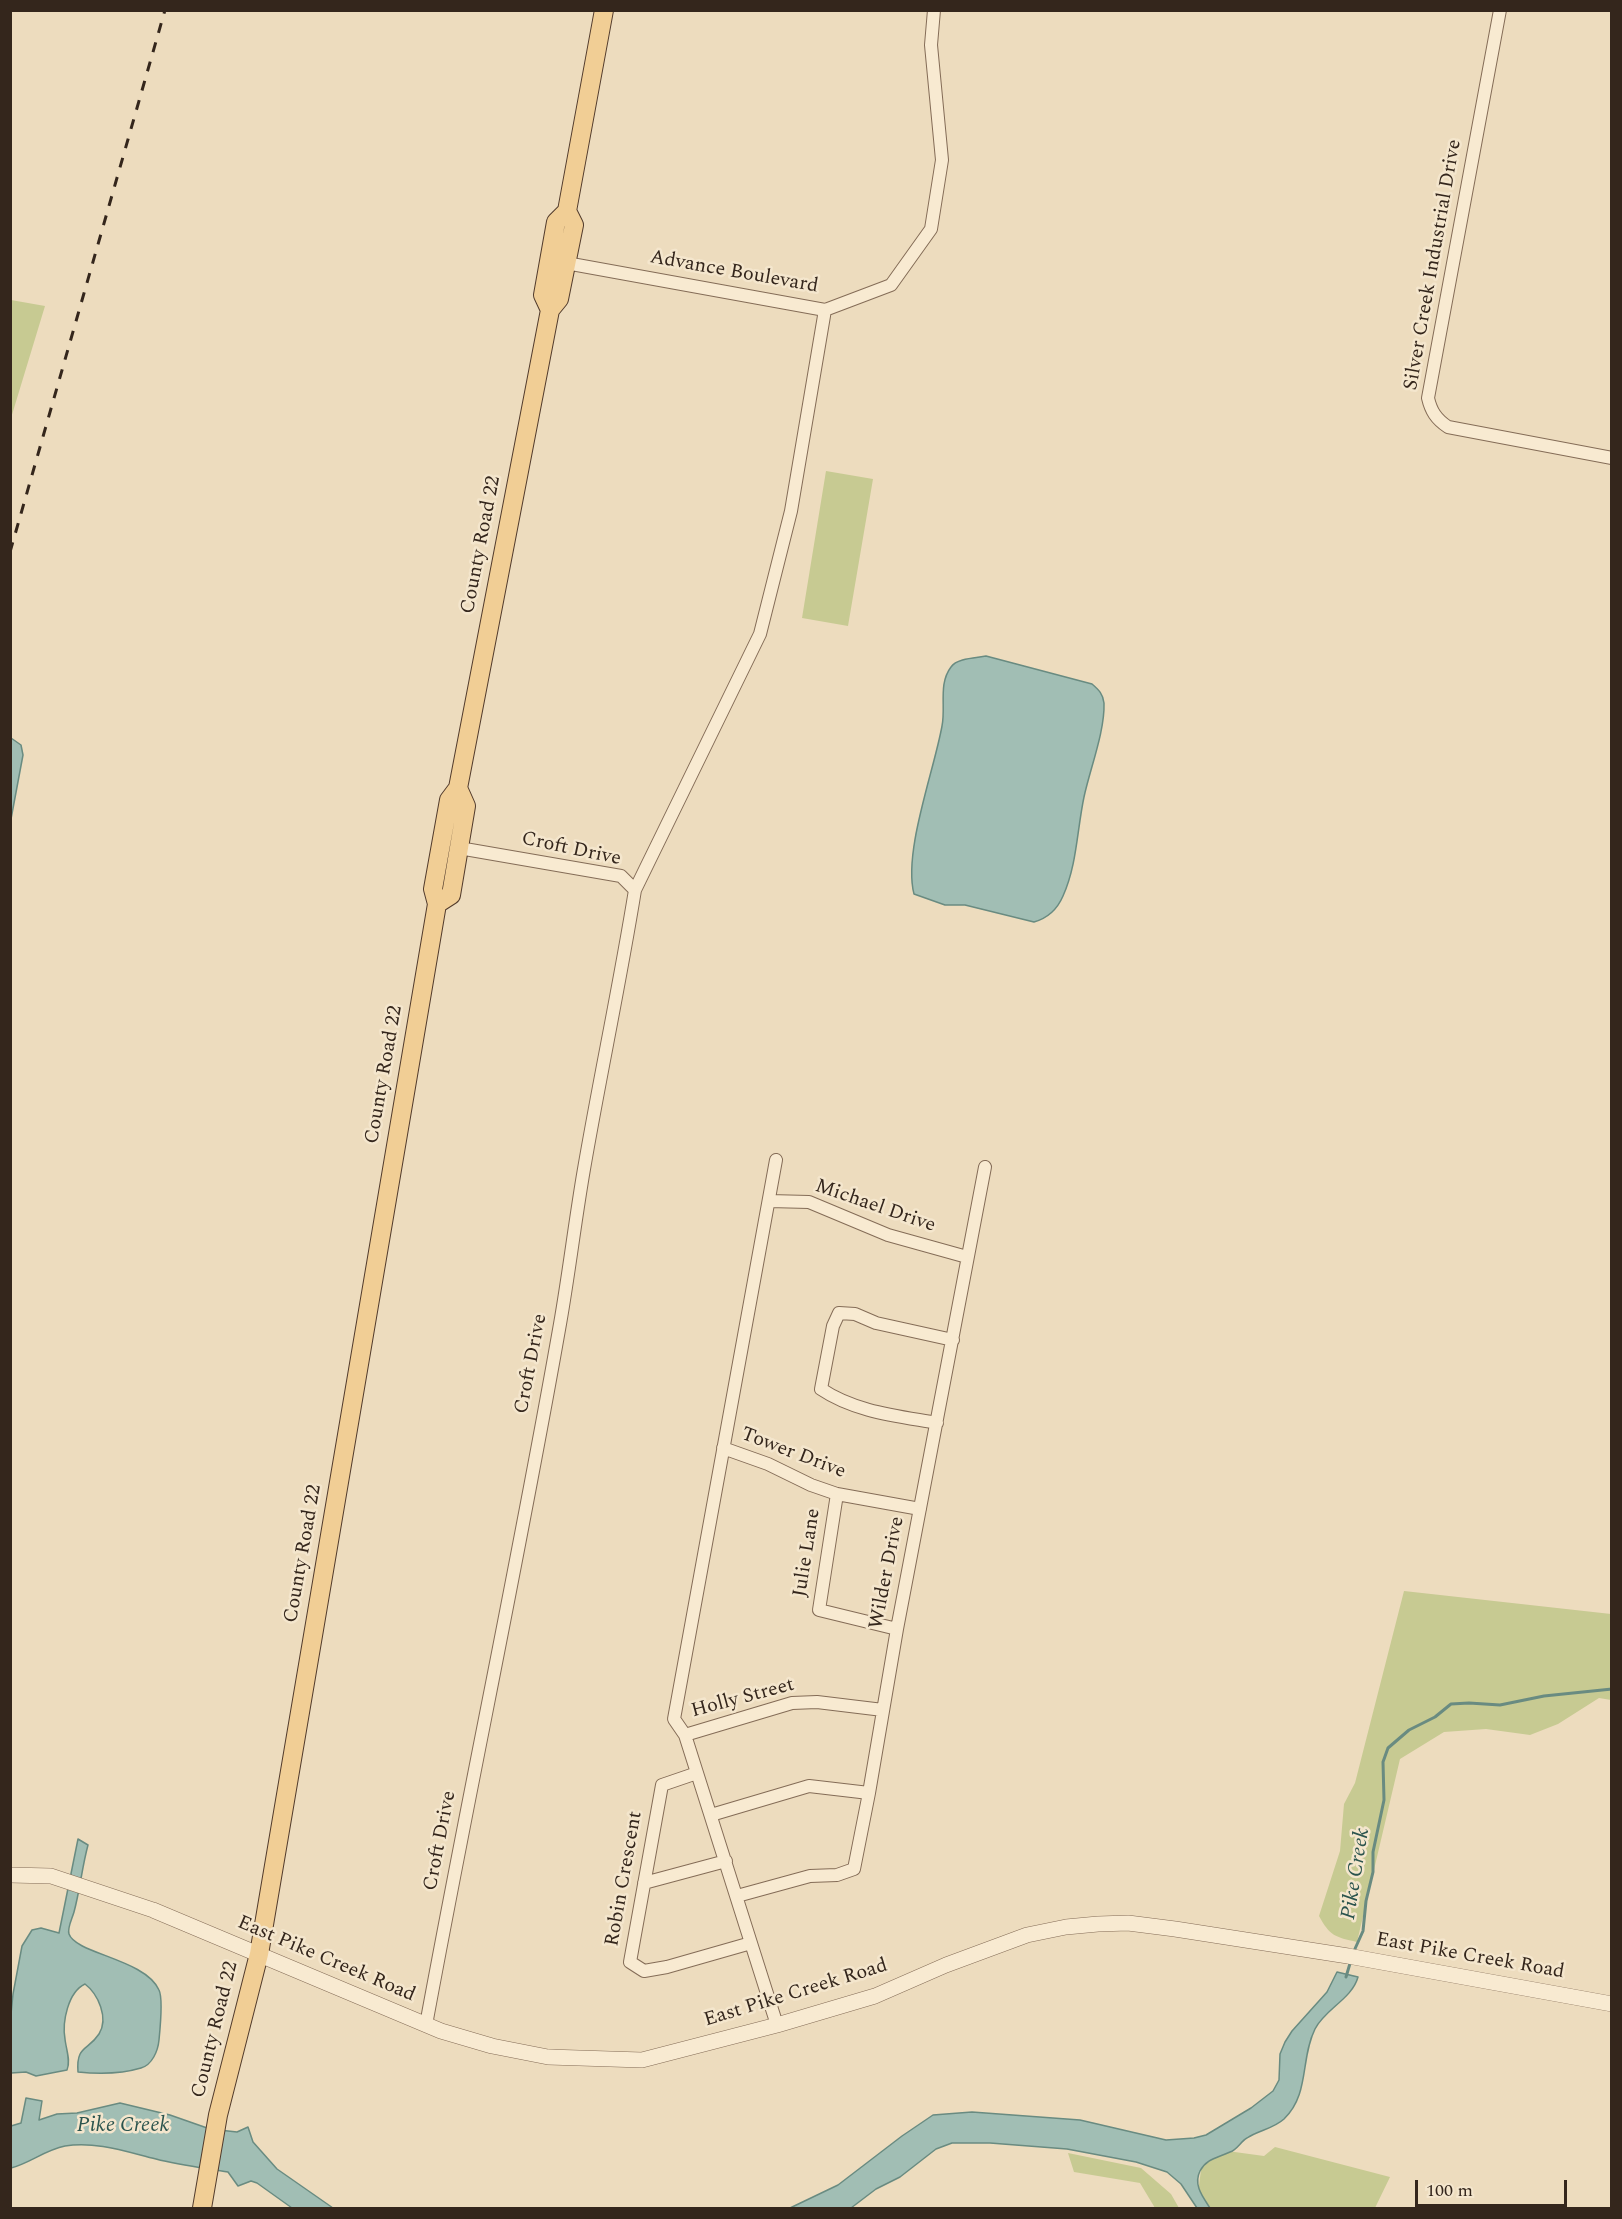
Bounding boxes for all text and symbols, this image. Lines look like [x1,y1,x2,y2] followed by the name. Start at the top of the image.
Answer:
[1400,138,1468,392] street label: Silver Creek Industrial Drive
[648,246,820,300] street label: Advance Boulevard
[457,474,507,616] street label: County Road 22
[519,828,623,872] street label: Croft Drive
[361,1004,409,1146] street label: County Road 22
[812,1175,938,1239] street label: Michael Drive
[511,1312,553,1416] street label: Croft Drive
[737,1423,849,1485] street label: Tower Drive
[280,1483,328,1625] street label: County Road 22
[789,1507,827,1599] street label: Julie Lane
[865,1515,911,1631] street label: Wilder Drive
[689,1674,797,1724] street label: Holly Street
[420,1789,462,1893] street label: Croft Drive
[601,1810,649,1948] street label: Robin Crescent
[1337,1826,1377,1922] water label: Pike Creek
[233,1912,419,2008] street label: East Pike Creek Road
[1374,1929,1566,1985] street label: East Pike Creek Road
[701,1955,891,2033] street label: East Pike Creek Road
[187,1959,245,2101] street label: County Road 22
[77,2114,169,2140] water label: Pike Creek
[1418,2168,1570,2206] scale bar
[1426,2177,1473,2204] text: 100 m

